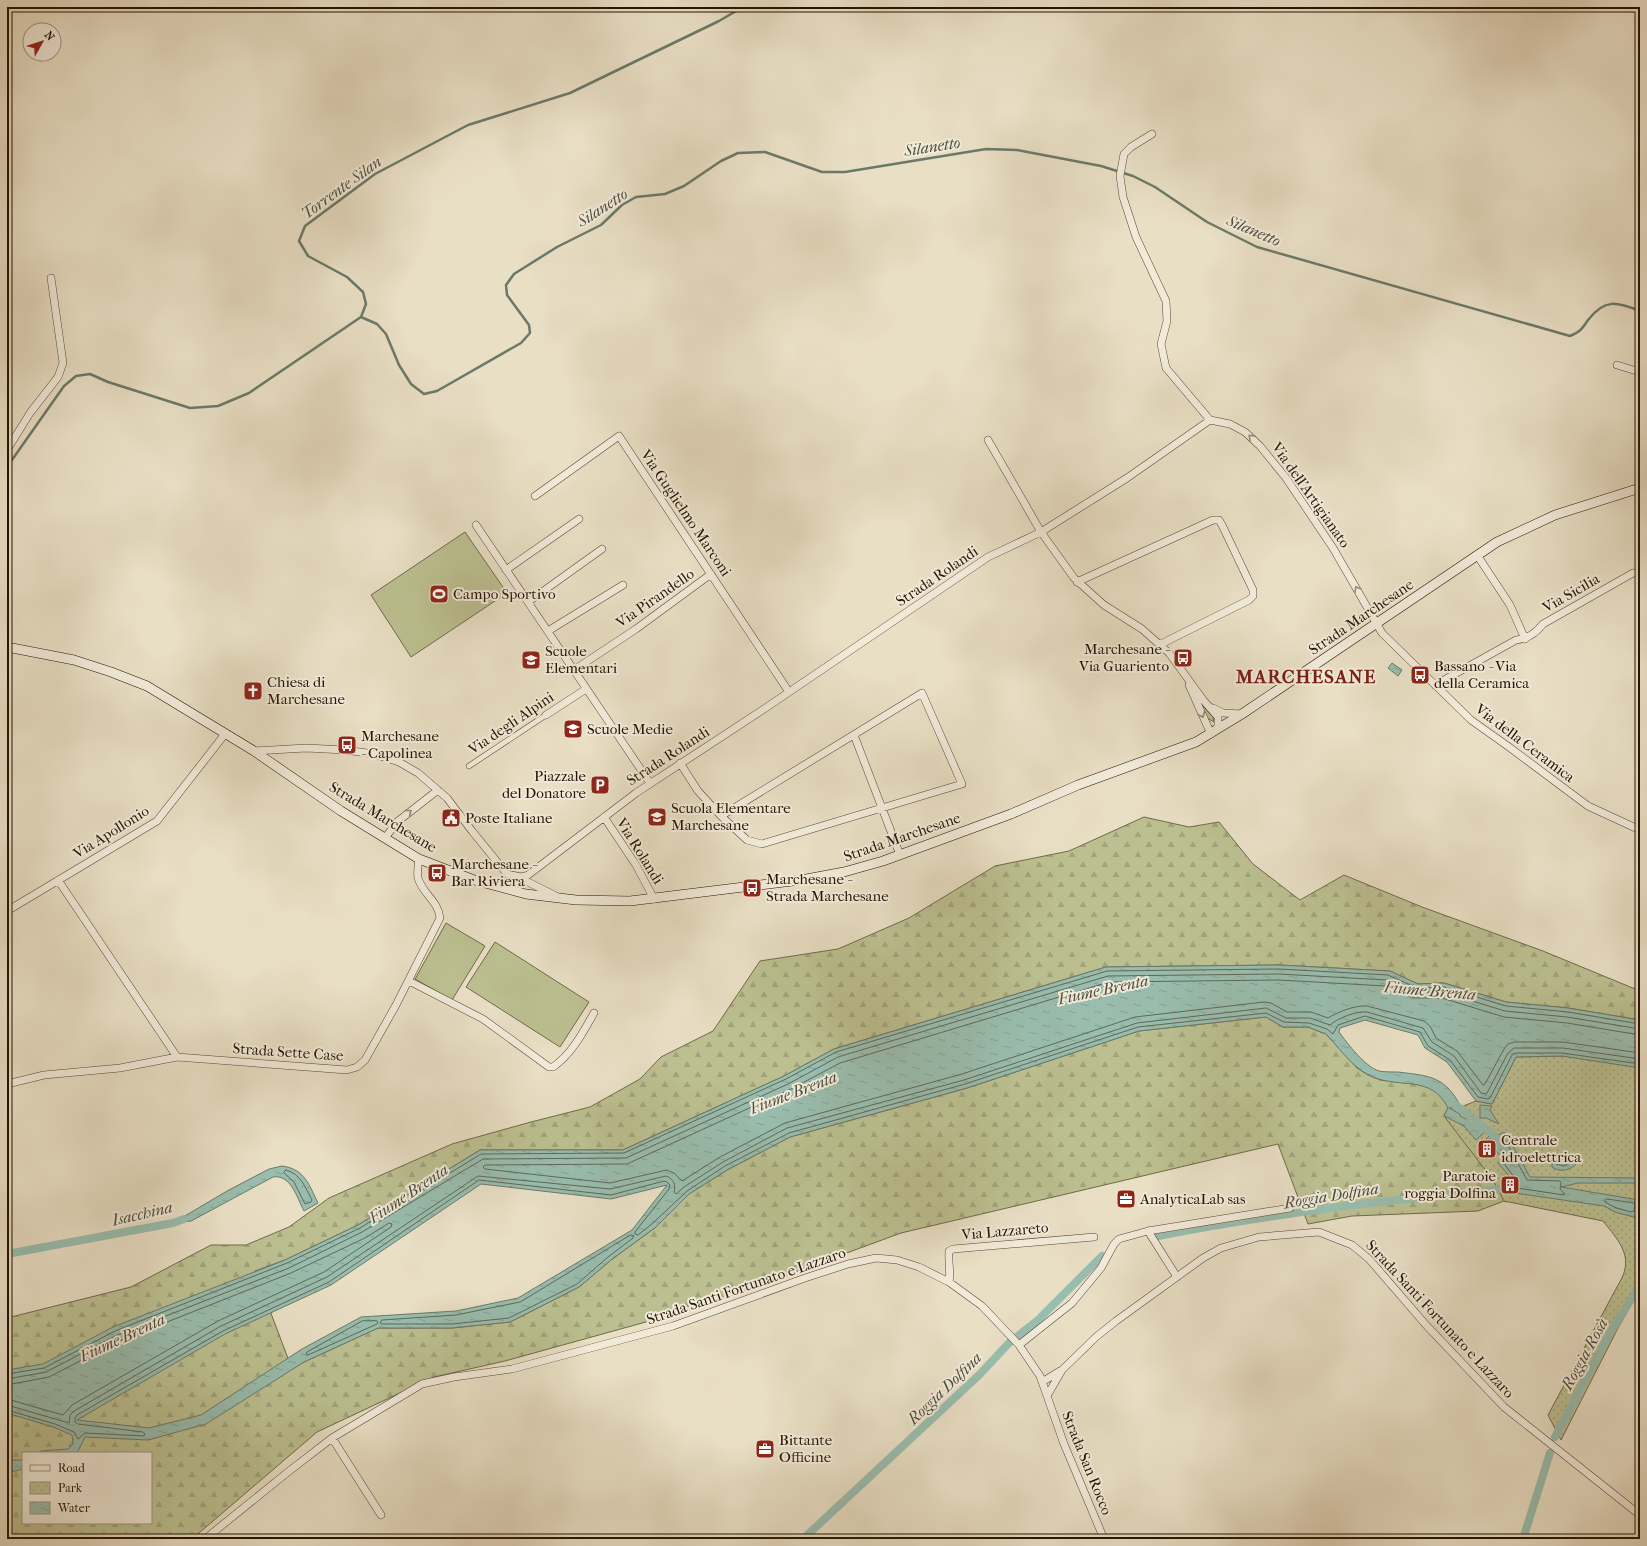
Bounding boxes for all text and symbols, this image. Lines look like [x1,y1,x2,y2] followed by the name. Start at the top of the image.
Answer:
[22,22,62,62] north arrow
[42,29,57,44] text: N
[902,133,962,160] water label: Silanetto
[297,152,385,223] water label: Torrente Silan
[573,184,631,231] water label: Silanetto
[1223,210,1284,250] water label: Silanetto
[1248,434,1256,442] one-way arrow
[1267,438,1354,552] street label: Via dell'Artigianato
[636,445,735,580] street label: Via Guglielmo Marconi
[892,542,982,610] street label: Strada Rolandi
[612,564,698,632] street label: Via Pirandello
[1538,569,1604,617] street label: Via Sicilia
[1305,575,1417,659] street label: Strada Marchesane
[428,583,450,605] sports icon: Campo Sportivo
[453,585,556,603] place label: Campo Sportivo
[1355,586,1362,593] one-way arrow
[1078,640,1171,675] place label: Marchesane - Via Guariento
[545,642,618,677] place label: Scuole Elementari
[1172,647,1194,669] bus stop icon: Marchesane - Via Guariento
[520,649,542,671] school or university icon: Scuole Elementari
[1434,657,1530,692] place label: Bassano - Via della Ceramica
[1409,664,1431,686] bus stop icon: Bassano - Via della Ceramica
[1235,666,1376,688] district label: MARCHESANE
[267,673,345,708] place label: Chiesa di Marchesane
[242,680,264,702] church icon: Chiesa di Marchesane
[464,687,558,759] street label: Via degli Alpini
[1471,699,1579,787] street label: Via della Ceramica
[1198,711,1206,718] one-way arrow
[562,718,584,740] school or university icon: Scuole Medie
[587,720,673,738] place label: Scuole Medie
[623,722,713,789] street label: Strada Rolandi
[361,727,439,762] place label: Marchesane - Capolinea
[336,734,358,756] bus stop icon: Marchesane - Capolinea
[502,767,587,802] place label: Piazzale del Donatore
[589,774,611,796] parking icon: Piazzale del Donatore
[326,778,441,857] street label: Strada Marchesane
[671,799,791,834] place label: Scuola Elementare Marchesane
[69,801,153,863] street label: Via Apollonio
[646,806,668,828] school or university icon: Scuola Elementare Marchesane
[440,807,462,829] public building icon: Poste Italiane
[841,808,963,865] street label: Strada Marchesane
[465,809,553,827] place label: Poste Italiane
[405,810,412,817] one-way arrow
[612,814,668,888] street label: Via Rolandi
[451,855,538,890] place label: Marchesane - Bar Riviera
[426,862,448,884] bus stop icon: Marchesane - Bar Riviera
[766,870,889,905] place label: Marchesane - Strada Marchesane
[741,877,763,899] bus stop icon: Marchesane - Strada Marchesane
[1055,971,1150,1009] water label: Fiume Brenta
[1382,977,1477,1004] water label: Fiume Brenta
[232,1039,345,1065] street label: Strada Sette Case
[746,1067,840,1118] water label: Fiume Brenta
[1501,1131,1582,1166] place label: Centrale idroelettrica
[1476,1138,1498,1160] building icon: Centrale idroelettrica
[364,1160,452,1228] water label: Fiume Brenta
[1404,1167,1497,1202] place label: Paratoie roggia Dolfina
[1499,1174,1521,1196] building icon: Paratoie roggia Dolfina
[1281,1179,1380,1213] water label: Roggia Dolfina
[1115,1188,1137,1210] office icon: AnalyticaLab sas
[1139,1190,1246,1208] place label: AnalyticaLab sas
[109,1197,174,1230] water label: Isacchina
[960,1218,1050,1244] street label: Via Lazzareto
[1362,1236,1518,1402] street label: Strada Santi Fortunato e Lazzaro
[644,1243,848,1329] street label: Strada Santi Fortunato e Lazzaro
[76,1309,168,1366] water label: Fiume Brenta
[1557,1315,1612,1394] water label: Roggia Rosà
[903,1348,985,1429] water label: Roggia Dolfina
[1058,1408,1116,1518] street label: Strada San Rocco
[779,1431,833,1466] place label: Bittante Officine
[754,1438,776,1460] office icon: Bittante Officine
[22,1452,152,1524] legend
[58,1461,85,1475] text: Road
[58,1481,83,1495] text: Park
[57,1501,91,1515] text: Water

